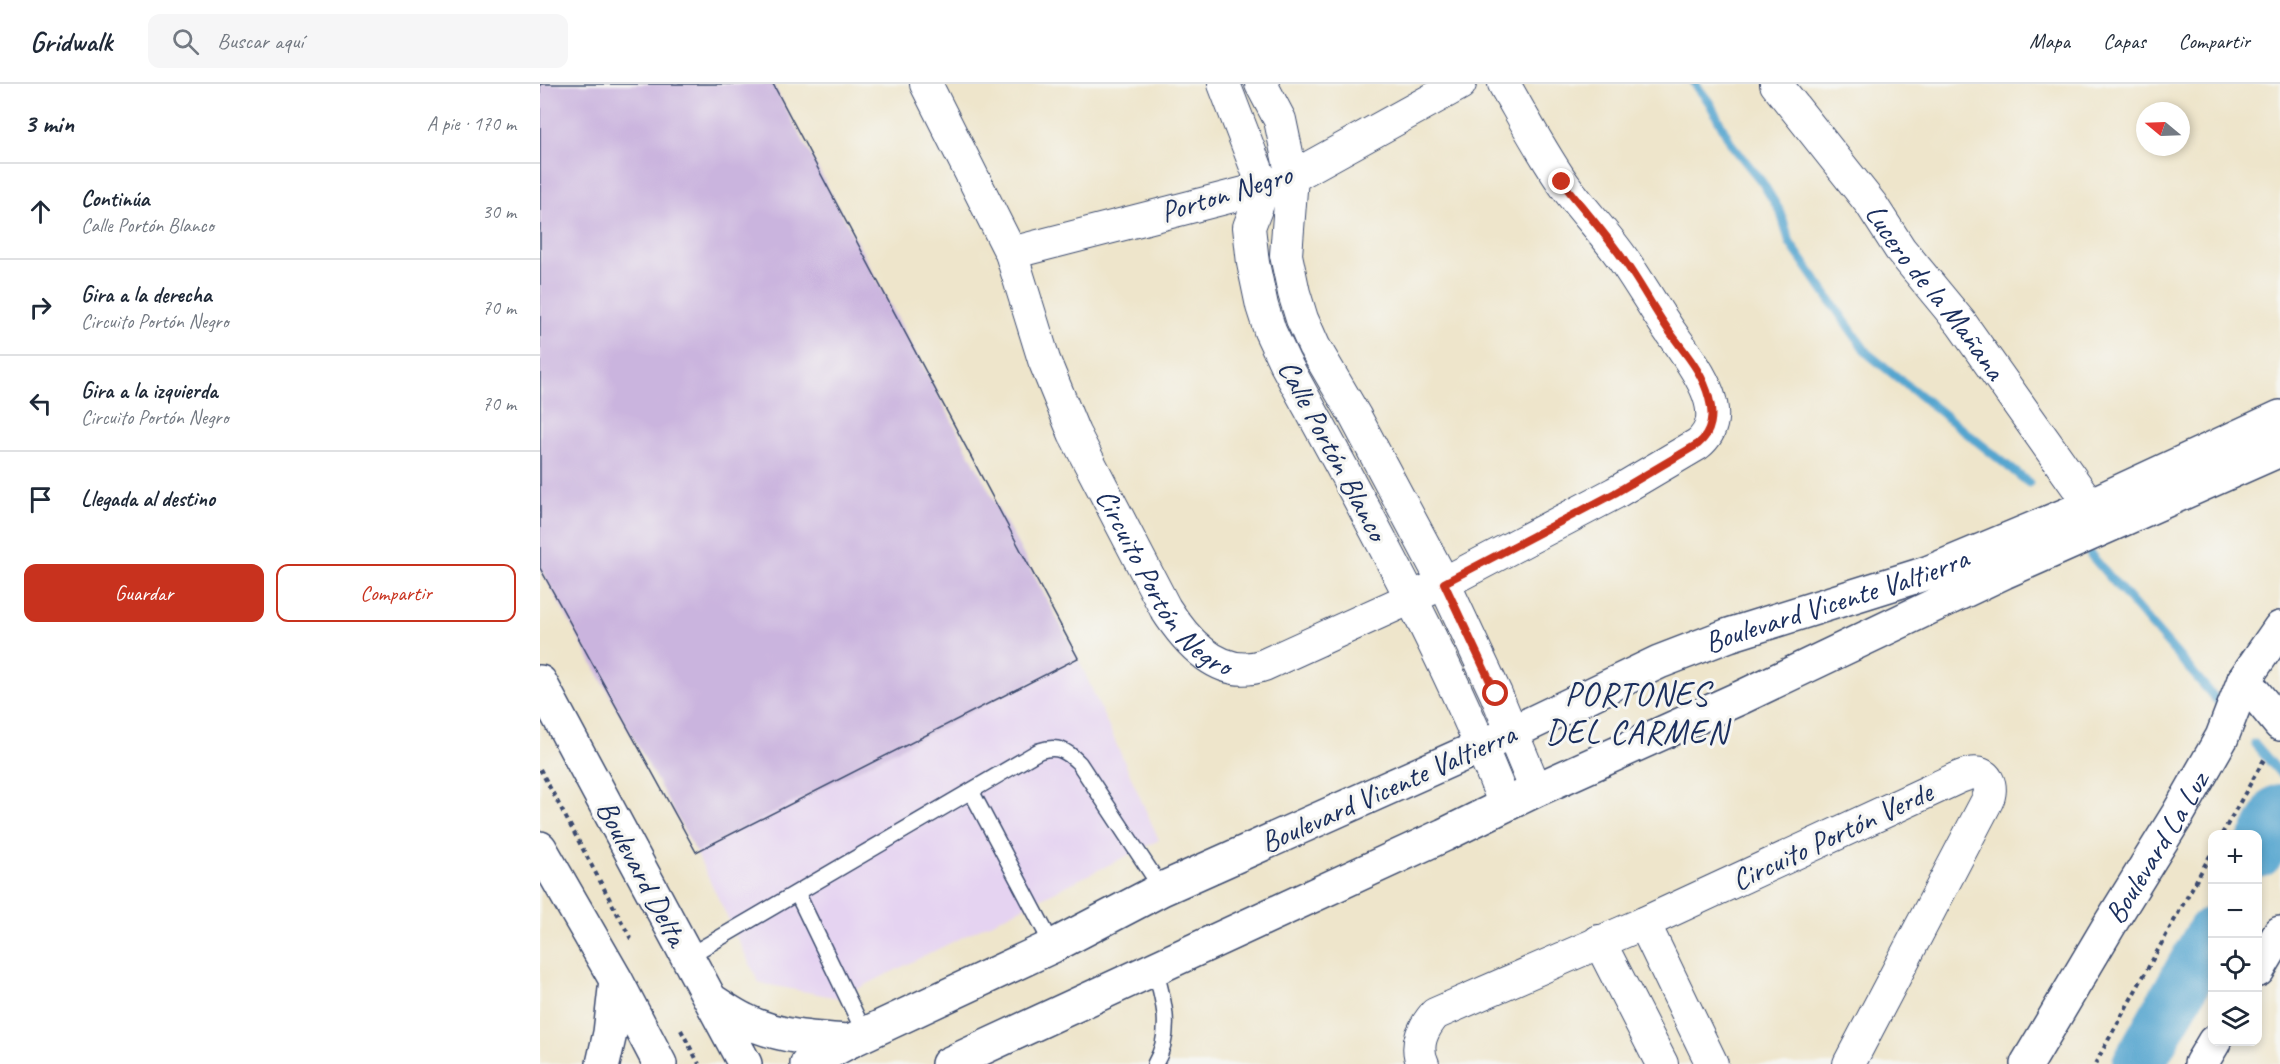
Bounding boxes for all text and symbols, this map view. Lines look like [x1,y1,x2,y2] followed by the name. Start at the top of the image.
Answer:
[148,14,568,68] search box
[30,24,112,59] text: Gridwalk
[169,25,202,58] icon: search
[217,27,303,55] text: Buscar aquí
[2029,28,2070,54] text: Mapa
[2103,28,2146,54] text: Capas
[2179,28,2250,54] text: Compartir
[2136,102,2190,156] north arrow
[24,107,74,140] text: 3 min
[427,111,516,136] text: A pie · 170 m
[1156,155,1298,231] street label: Porton Negro
[1548,168,1574,194] route end
[81,185,149,213] text: Continúa
[24,195,57,228] icon: ahead
[1857,197,2015,389] street label: Lucero de la Mañana
[482,199,516,224] text: 30 m
[81,213,214,238] text: Calle Portón Blanco
[81,281,212,309] text: Gira a la derecha
[24,291,57,324] icon: right
[482,295,516,320] text: 70 m
[81,309,229,334] text: Circuito Portón Negro
[1269,353,1398,550] street label: Calle Portón Blanco
[81,377,218,405] text: Gira a la izquierda
[24,387,57,420] icon: left
[482,391,516,416] text: 70 m
[81,405,229,430] text: Circuito Portón Negro
[1087,482,1239,686] street label: Circuito Portón Negro
[24,483,57,516] icon: arrive
[81,485,215,513] text: Llegada al destino
[1699,538,1976,662] street label: Boulevard Vicente Valtierra
[24,564,264,622] button: Guardar
[276,564,516,622] button: Compartir
[1545,673,1732,753] district label: PORTONES DEL CARMEN
[1482,680,1508,706] route start
[1255,714,1523,861] street label: Boulevard Vicente Valtierra
[2096,762,2219,931] street label: Boulevard La Luz
[1726,772,1940,899] street label: Circuito Portón Verde
[588,794,697,955] street label: Boulevard Delta
[2208,830,2262,1046] map controls
[2208,830,2262,884] button: +
[2208,884,2262,938] button: −
[2208,938,2262,992] button: locate
[2208,992,2262,1046] button: layers

